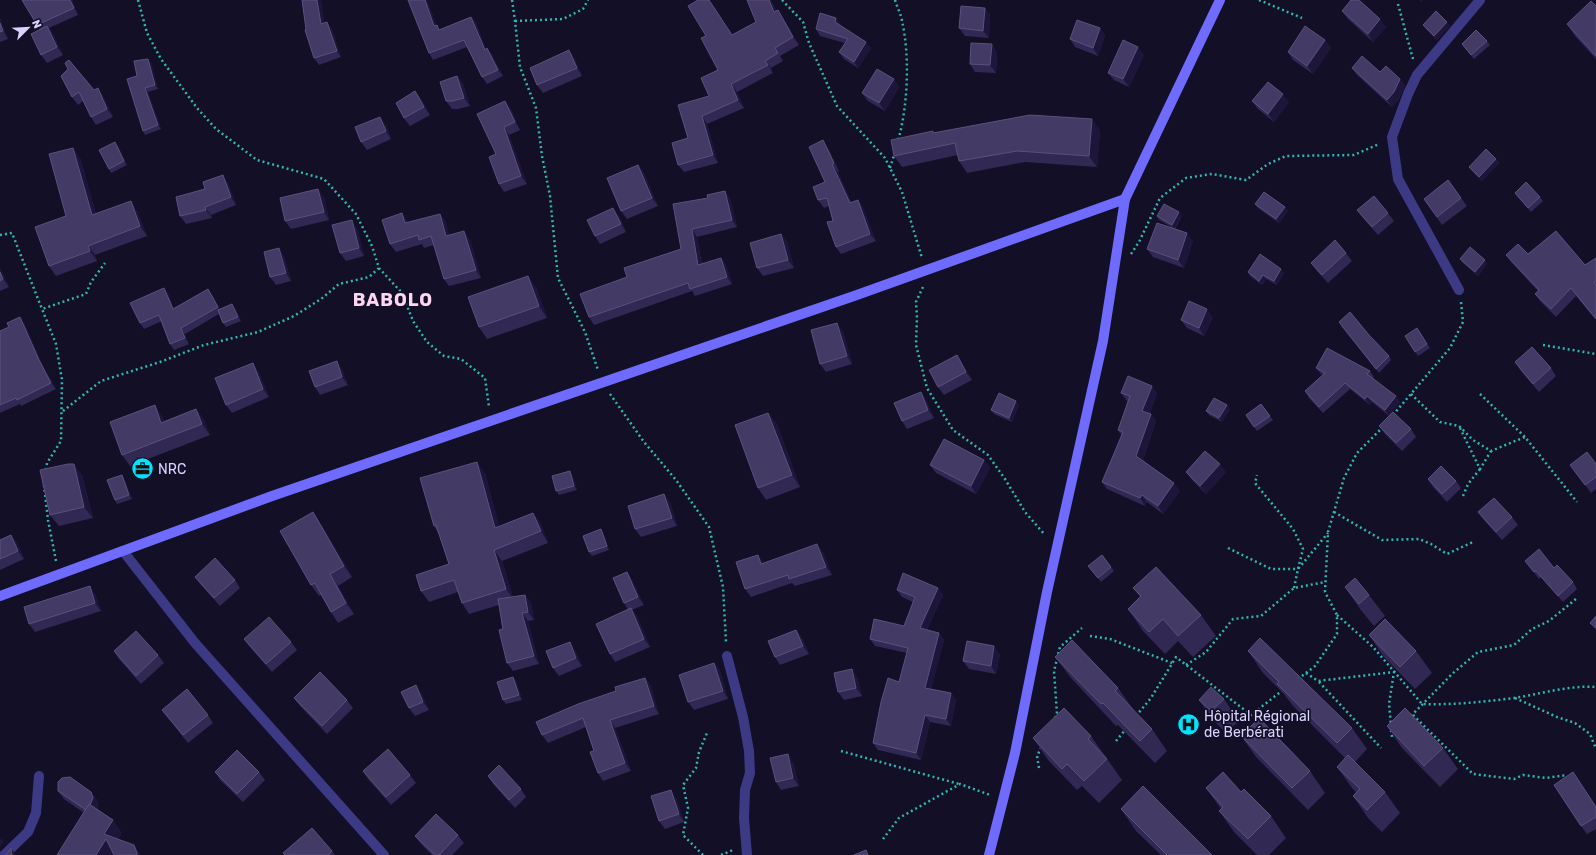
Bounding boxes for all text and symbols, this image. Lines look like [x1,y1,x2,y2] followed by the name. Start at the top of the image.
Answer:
[8,8,48,48] north arrow
[29,18,44,30] text: N
[353,289,433,311] district label: BABOLO
[130,456,156,482] office icon: NRC
[158,461,186,478] place label: NRC
[1204,708,1310,741] place label: Hôpital Régional de Berbérati
[1176,711,1202,737] hospital icon: Hôpital Régional de Berbérati

